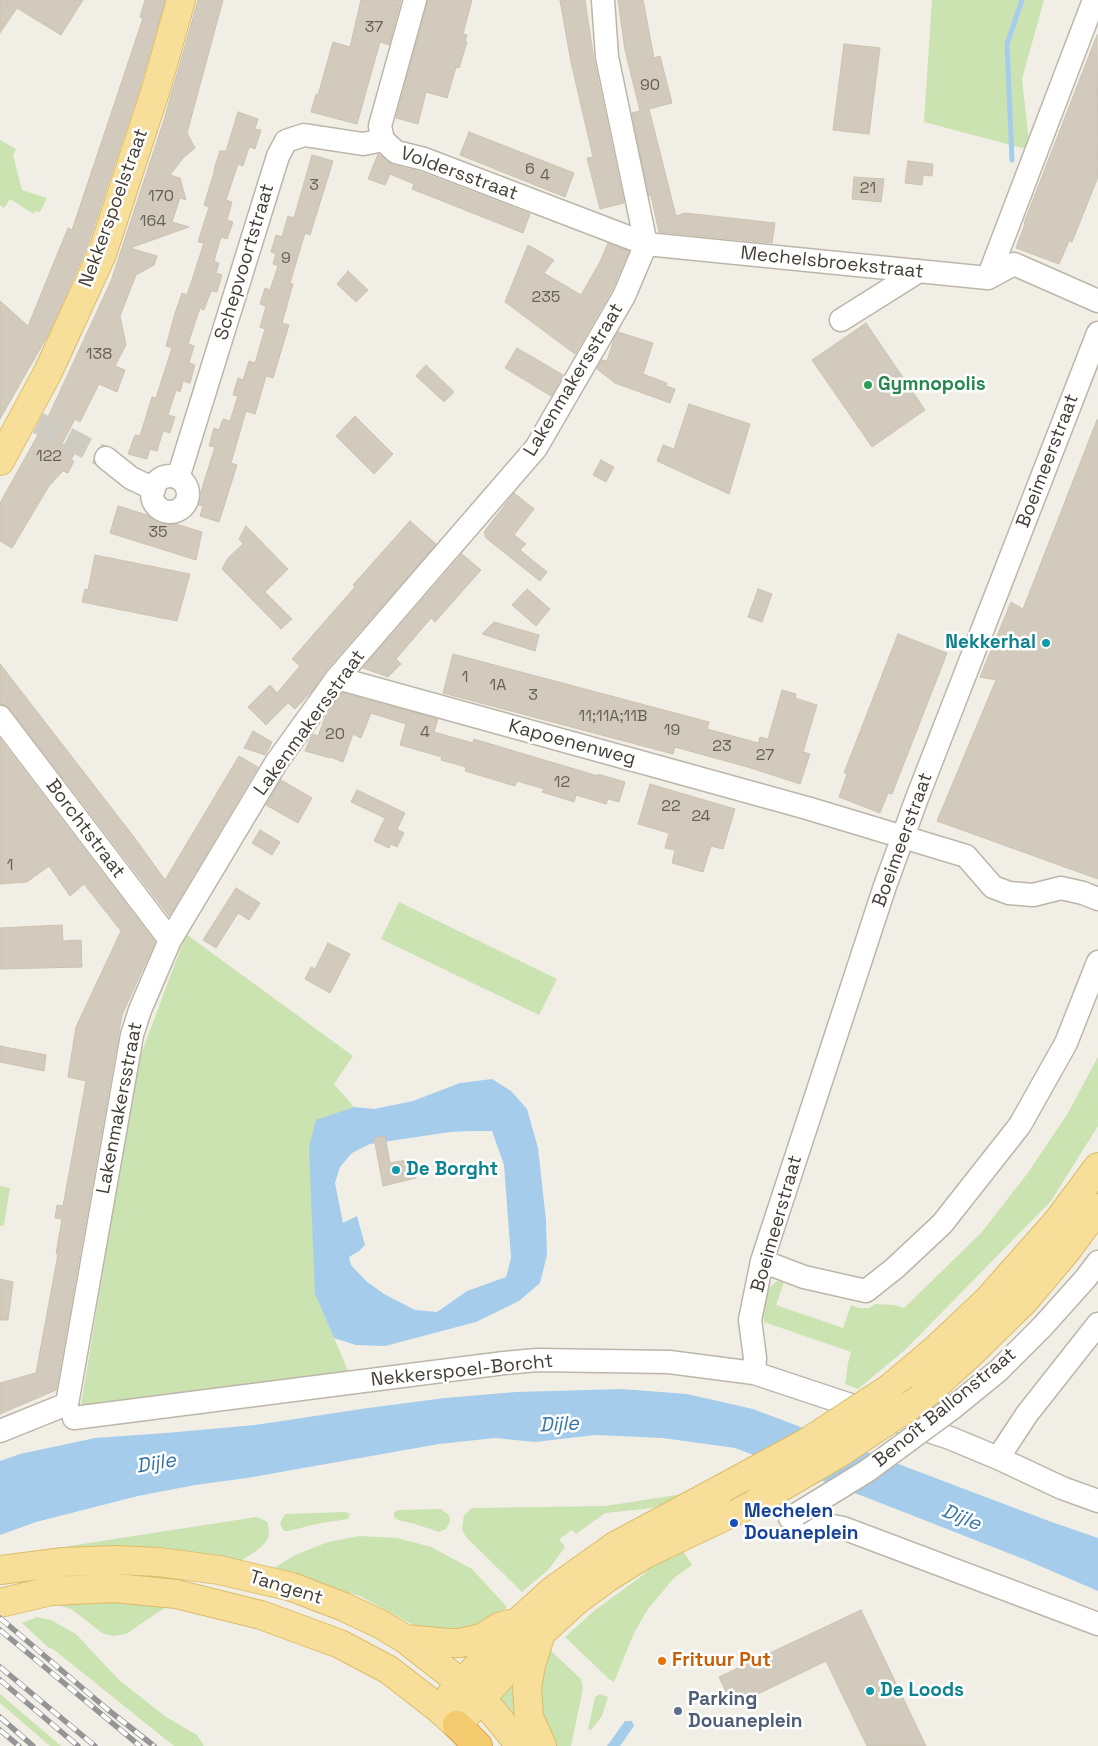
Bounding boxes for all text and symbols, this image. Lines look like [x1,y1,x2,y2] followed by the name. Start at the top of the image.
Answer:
[365,18,383,38] house number: 37
[640,76,660,96] house number: 90
[75,126,153,290] street label: Nekkerspoelstraat
[397,142,521,206] street label: Voldersstraat
[525,160,535,180] house number: 6
[540,166,550,186] house number: 4
[309,176,319,196] house number: 3
[860,179,876,199] house number: 21
[210,181,280,343] street label: Schepvoortstraat
[148,187,174,207] house number: 170
[140,212,166,232] house number: 164
[739,242,925,284] street label: Mechelsbroekstraat
[281,249,291,269] house number: 9
[532,288,560,308] house number: 235
[519,299,629,461] street label: Lakenmakersstraat
[86,345,112,365] house number: 138
[878,374,986,396] place label: Gymnopolis
[862,379,874,391] marker: Gymnopolis
[1012,391,1084,531] street label: Boeimeerstraat
[36,447,62,467] house number: 122
[148,523,168,543] house number: 35
[945,632,1036,654] place label: Nekkerhal
[1040,637,1052,649] marker: Nekkerhal
[249,646,371,800] street label: Lakenmakersstraat
[462,668,468,688] house number: 1
[490,676,506,696] house number: 1A
[528,686,538,706] house number: 3
[579,707,647,727] house number: 11;11A;11B
[506,715,638,771] street label: Kapoenenweg
[664,721,680,741] house number: 19
[420,723,430,743] house number: 4
[325,725,345,745] house number: 20
[712,737,732,757] house number: 23
[756,746,774,766] house number: 27
[868,770,938,910] street label: Boeimeerstraat
[554,773,570,793] house number: 12
[40,775,130,883] street label: Borchtstraat
[661,797,681,817] house number: 22
[691,807,711,827] house number: 24
[7,856,13,876] house number: 1
[92,1020,148,1196] street label: Lakenmakersstraat
[747,1153,807,1295] street label: Boeimeerstraat
[406,1159,498,1181] place label: De Borght
[390,1164,402,1176] marker: De Borght
[869,1343,1021,1473] street label: Benoît Ballonstraat
[370,1350,554,1392] street label: Nekkerspoel-Borcht
[538,1412,580,1438] water label: Dijle
[134,1449,178,1479] water label: Dijle
[938,1499,984,1537] water label: Dijle
[744,1501,859,1545] place label: Mechelen Douaneplein
[728,1517,740,1529] marker: Mechelen Douaneplein
[246,1566,326,1610] street label: Tangent
[672,1650,771,1672] place label: Frituur Put
[656,1655,668,1667] marker: Frituur Put
[880,1680,964,1702] place label: De Loods
[864,1685,876,1697] marker: De Loods
[688,1689,803,1733] place label: Parking Douaneplein
[672,1705,684,1717] marker: Parking Douaneplein

